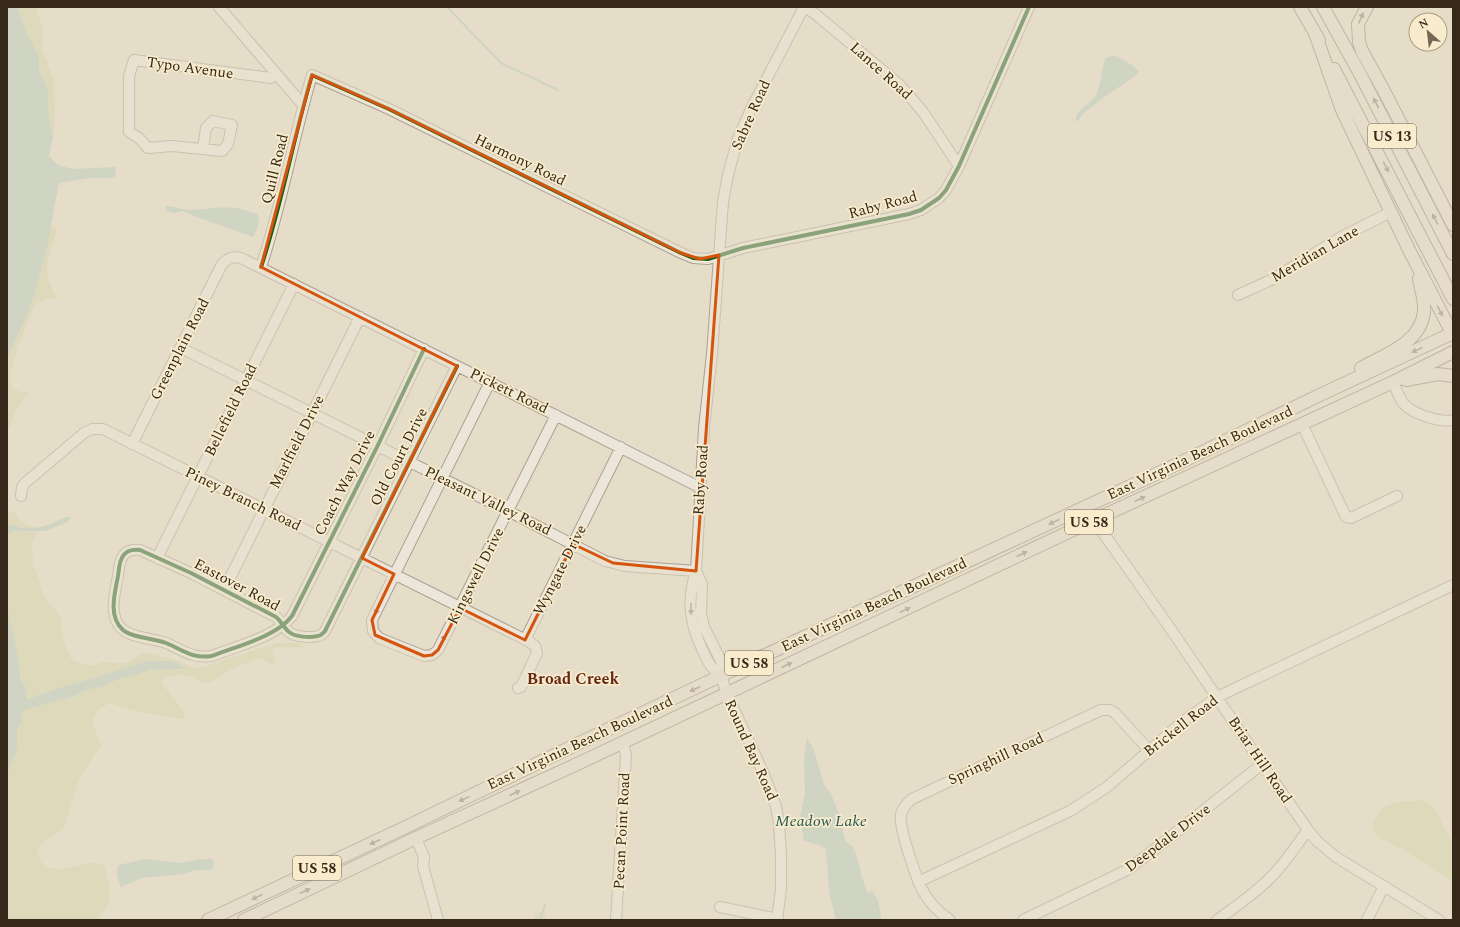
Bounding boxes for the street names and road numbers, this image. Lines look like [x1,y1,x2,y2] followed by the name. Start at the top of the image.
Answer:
[844,37,918,105] street label: Lance Road
[145,51,235,85] street label: Typo Avenue
[725,76,777,154] street label: Sabre Road
[1368,124,1416,148] road number: US 13
[470,128,570,192] street label: Harmony Road
[255,131,295,207] street label: Quill Road
[846,185,920,225] street label: Raby Road
[1267,220,1363,288] street label: Meridian Lane
[144,294,216,404] street label: Greenplain Road
[199,360,263,460] street label: Bellefield Road
[466,362,552,420] street label: Pickett Road
[263,391,331,493] street label: Marlfield Drive
[1103,400,1297,506] street label: East Virginia Beach Boulevard
[364,404,434,510] street label: Old Court Drive
[309,426,381,540] street label: Coach Way Drive
[687,444,715,516] street label: Raby Road
[421,460,555,542] street label: Pleasant Valley Road
[181,461,305,537] street label: Piney Branch Road
[1065,510,1113,534] road number: US 58
[527,521,593,619] street label: Wyngate Drive
[442,523,510,629] street label: Kingswell Drive
[777,552,971,658] street label: East Virginia Beach Boulevard
[190,553,284,617] street label: Eastover Road
[725,651,773,675] road number: US 58
[1139,689,1223,763] street label: Brickell Road
[483,690,677,796] street label: East Virginia Beach Boulevard
[718,695,784,805] street label: Round Bay Road
[1222,712,1298,808] street label: Briar Hill Road
[944,727,1048,791] street label: Springhill Road
[607,772,637,890] street label: Pecan Point Road
[1120,798,1216,878] street label: Deepdale Drive
[293,856,341,880] road number: US 58

